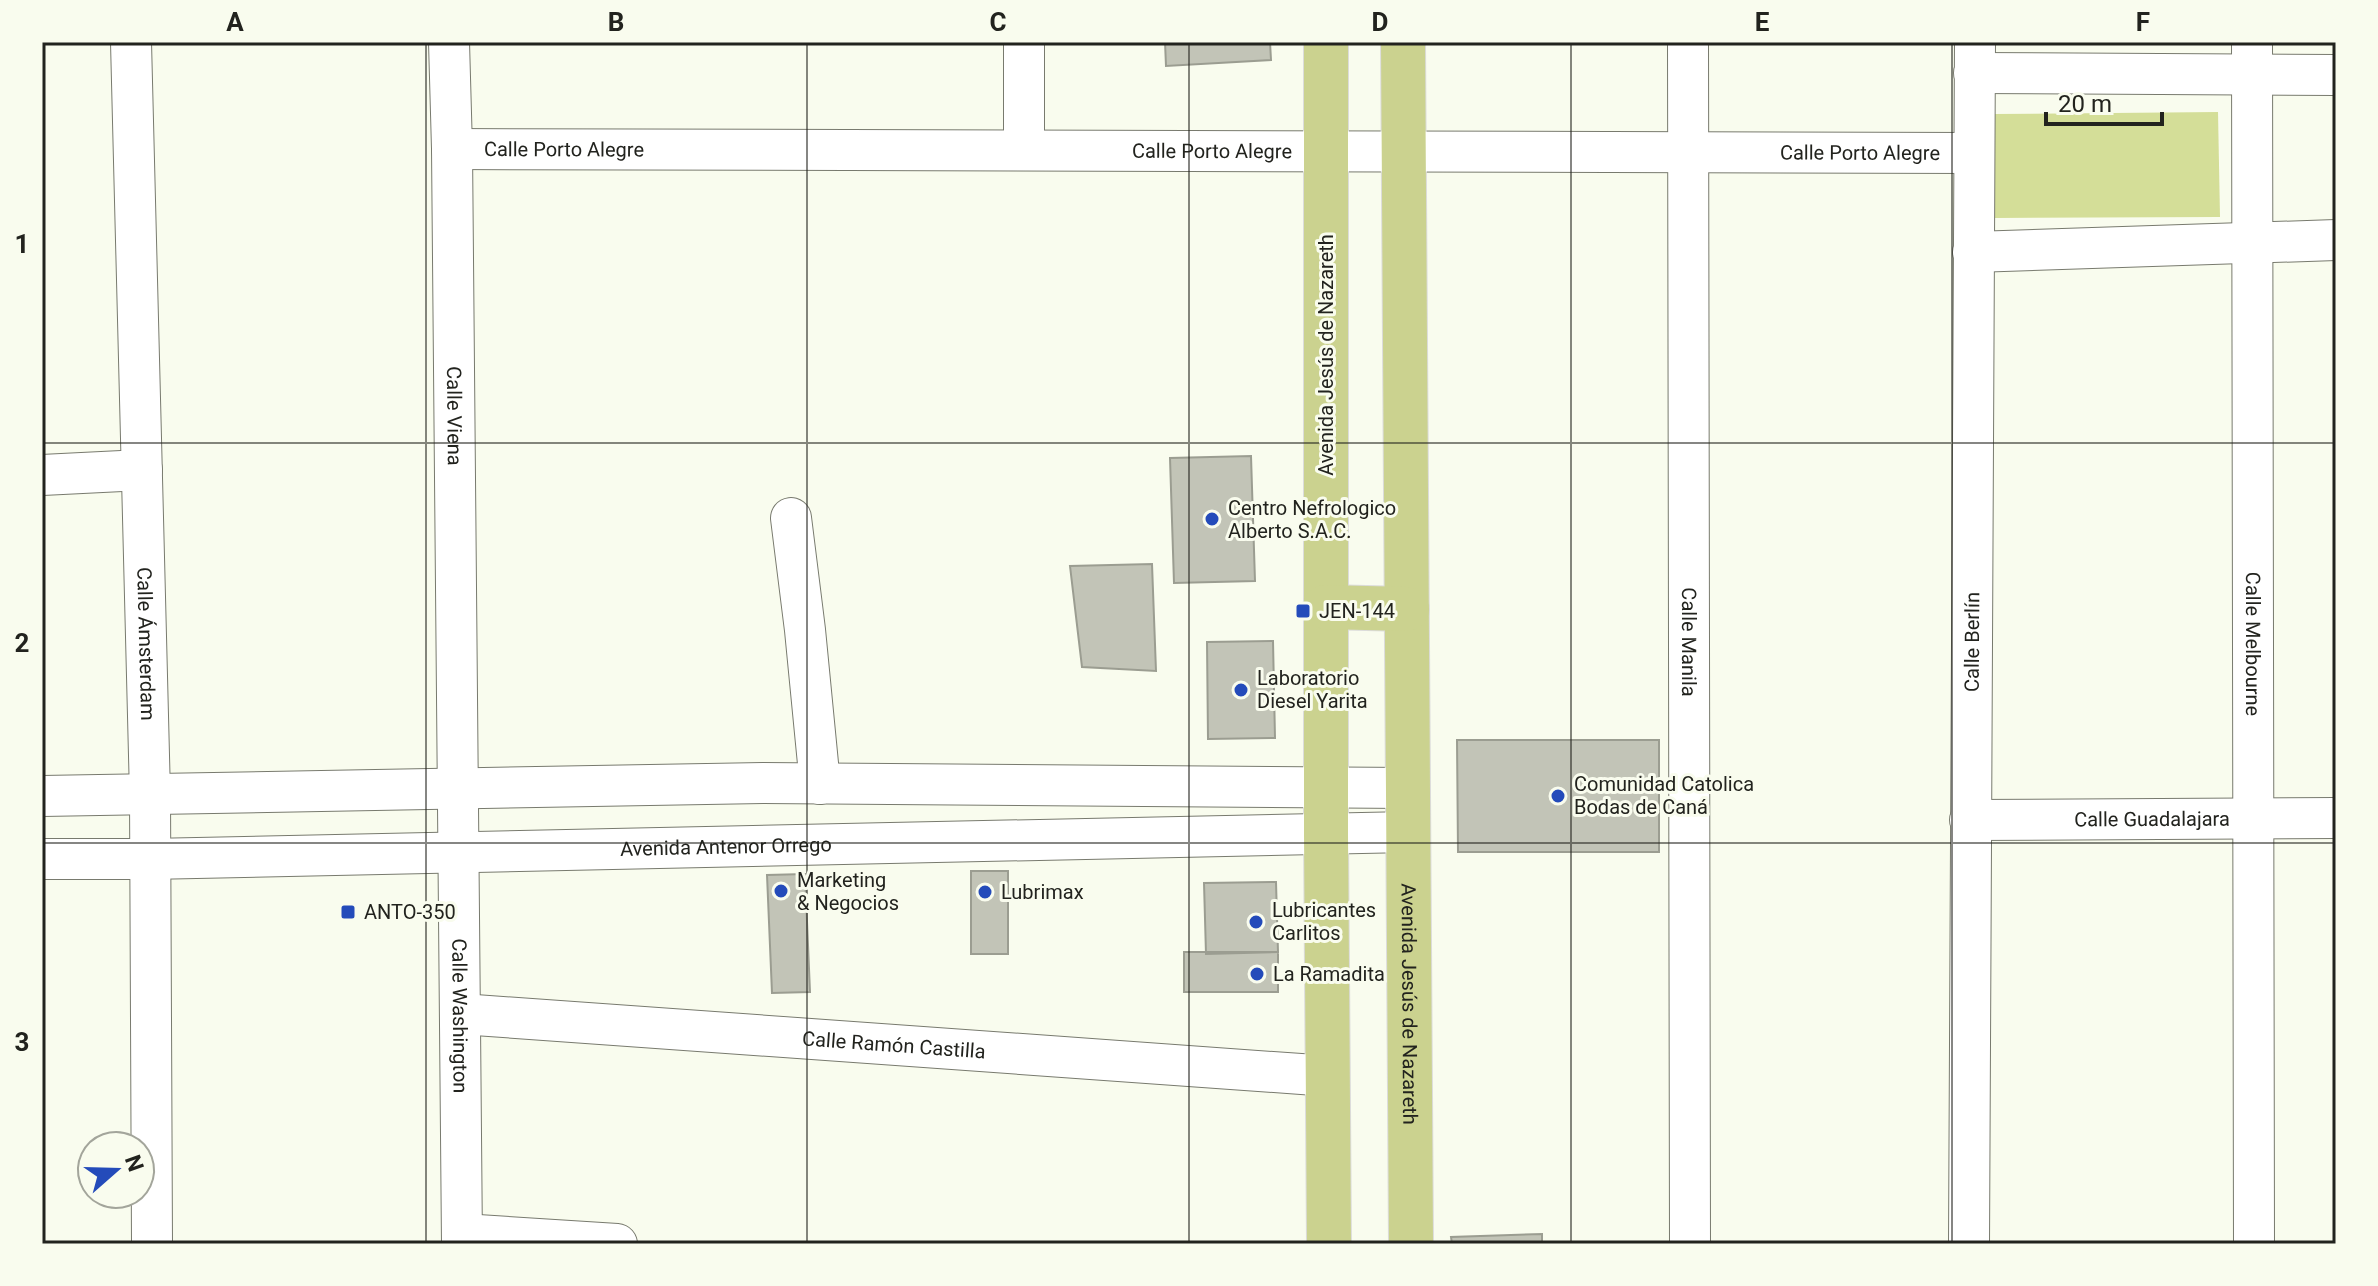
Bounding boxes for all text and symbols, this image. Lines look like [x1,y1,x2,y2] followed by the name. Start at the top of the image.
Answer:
[226,7,244,37] text: A
[608,7,624,37] text: B
[989,7,1007,37] text: C
[1372,7,1388,37] text: D
[1755,7,1770,37] text: E
[2136,7,2150,37] text: F
[2046,76,2162,126] scale bar
[2058,90,2112,118] text: 20 m
[484,137,644,162] street label: Calle Porto Alegre
[1132,139,1292,163] street label: Calle Porto Alegre
[1780,140,1940,165] street label: Calle Porto Alegre
[15,229,29,259] text: 1
[1314,234,1338,476] street label: Avenida Jesús de Nazareth
[442,366,467,466] street label: Calle Viena
[1228,496,1396,543] place label: Centro Nefrologico Alberto S.A.C.
[1203,510,1221,528] marker: Centro Nefrologico Alberto S.A.C.
[132,567,160,721] street label: Calle Ámsterdam
[2241,572,2265,716] street label: Calle Melbourne
[1677,587,1701,697] street label: Calle Manila
[1960,592,1984,692] street label: Calle Berlín
[1319,599,1395,623] place label: JEN-144
[1294,602,1312,620] marker: JEN-144
[15,628,29,658] text: 2
[1257,666,1368,713] place label: Laboratorio Diesel Yarita
[1232,681,1250,699] marker: Laboratorio Diesel Yarita
[1574,772,1754,819] place label: Comunidad Catolica Bodas de Caná
[1549,787,1567,805] marker: Comunidad Catolica Bodas de Caná
[2074,807,2230,831] street label: Calle Guadalajara
[620,832,832,861] street label: Avenida Antenor Orrego
[797,868,899,915] place label: Marketing & Negocios
[1001,880,1084,904] place label: Lubrimax
[772,882,790,900] marker: Marketing & Negocios
[976,883,994,901] marker: Lubrimax
[1397,883,1422,1125] street label: Avenida Jesús de Nazareth
[1272,898,1376,945] place label: Lubricantes Carlitos
[364,900,456,924] place label: ANTO-350
[339,903,357,921] marker: ANTO-350
[1247,913,1265,931] marker: Lubricantes Carlitos
[447,938,473,1093] street label: Calle Washington
[1273,962,1385,986] place label: La Ramadita
[1248,965,1266,983] marker: La Ramadita
[801,1026,986,1063] street label: Calle Ramón Castilla
[15,1027,29,1057] text: 3
[76,1130,156,1210] north arrow
[120,1152,149,1175] text: N

